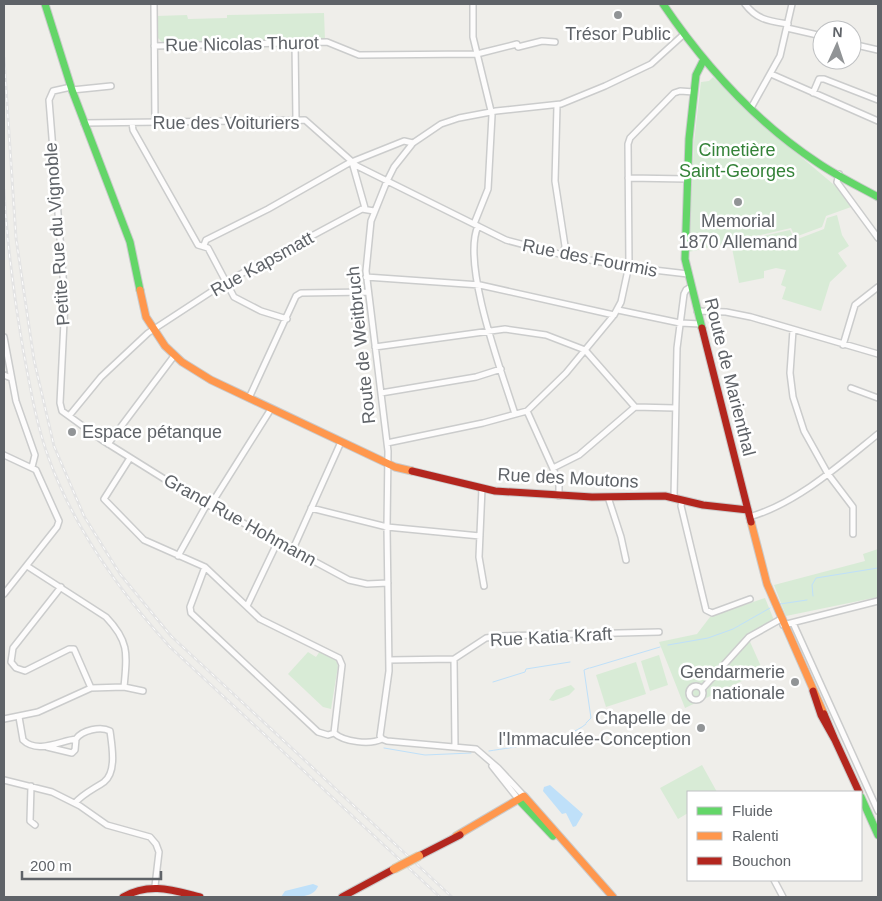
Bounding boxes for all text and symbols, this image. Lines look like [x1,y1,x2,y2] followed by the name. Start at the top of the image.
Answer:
[612,9,624,21] marker: Trésor Public
[812,20,862,70] north arrow
[565,24,671,44] place label: Trésor Public
[832,24,843,40] text: N
[165,33,319,55] street label: Rue Nicolas Thurot
[152,113,300,133] street label: Rue des Voituriers
[679,140,795,181] park label: Cimetière Saint-Georges
[41,142,73,326] street label: Petite Rue du Vignoble
[732,196,744,208] marker: Memorial 1870 Allemand
[678,211,798,252] place label: Memorial 1870 Allemand
[207,228,317,300] street label: Rue Kapsmatt
[521,235,659,281] street label: Rue des Fourmis
[343,265,379,425] street label: Route de Weitbruch
[701,296,759,458] street label: Route de Marienthal
[82,422,222,442] place label: Espace pétanque
[66,426,78,438] marker: Espace pétanque
[497,464,639,492] street label: Rue des Moutons
[160,470,320,570] street label: Grand Rue Hohmann
[490,624,612,650] street label: Rue Katia Kraft
[680,662,785,703] place label: Gendarmerie nationale
[789,676,801,688] marker: Gendarmerie nationale
[498,708,691,749] place label: Chapelle de l'Immaculée-Conception
[695,722,707,734] marker: Chapelle de l'Immaculée-Conception
[687,791,862,881] legend
[732,802,773,819] text: Fluide
[732,827,779,844] text: Ralenti
[22,848,161,880] scale bar
[732,852,791,869] text: Bouchon
[30,857,72,874] text: 200 m

